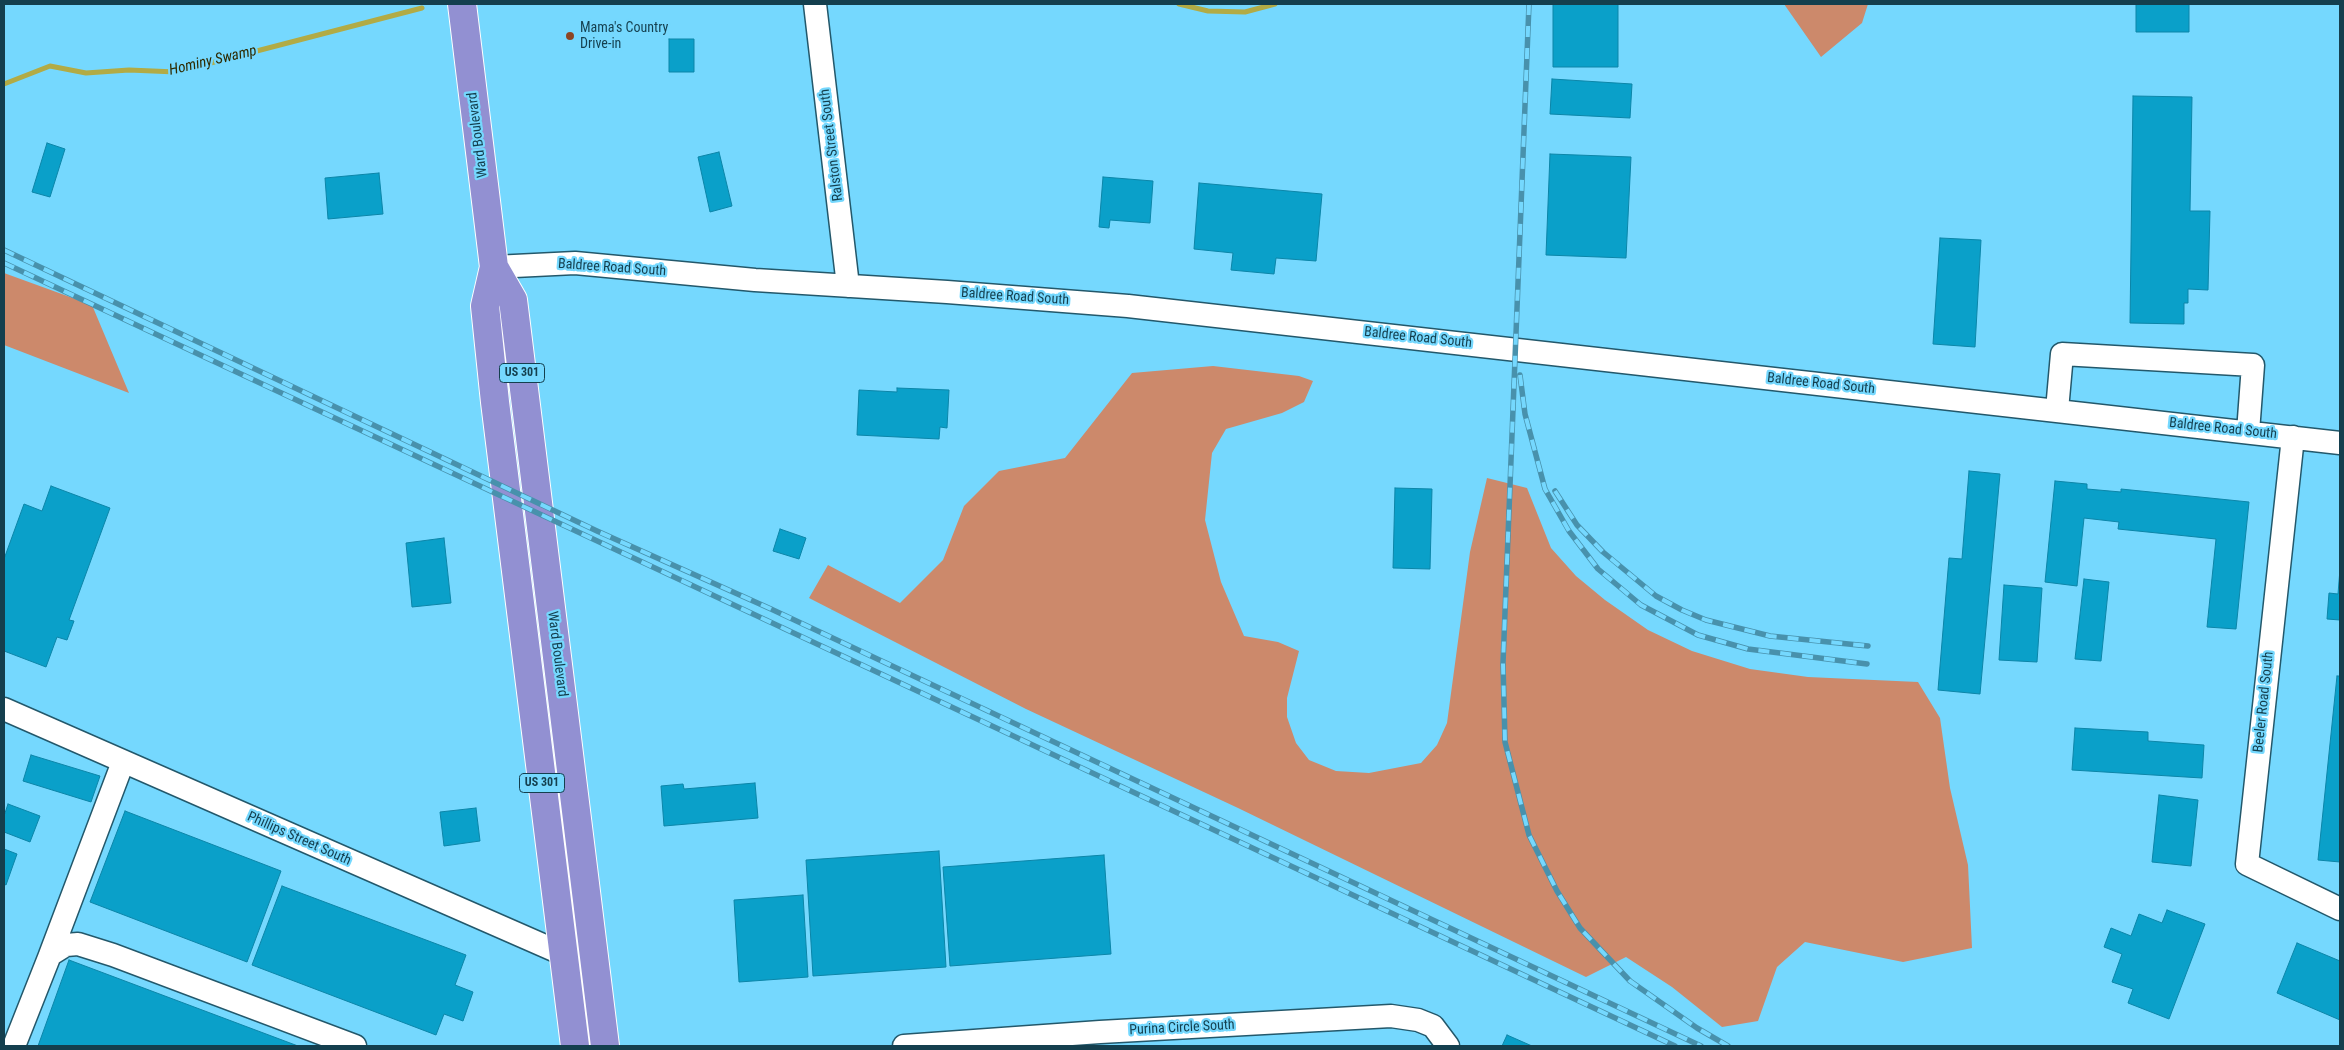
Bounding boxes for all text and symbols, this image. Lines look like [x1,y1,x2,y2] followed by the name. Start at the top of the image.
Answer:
[580,20,668,52] place label: Mama's Country Drive-in
[564,30,576,42] marker: Mama's Country Drive-in
[167,42,259,80] water label: Hominy Swamp
[817,88,847,202] street label: Ralston Street South
[464,91,492,179] street label: Ward Boulevard
[557,256,667,280] street label: Baldree Road South
[960,285,1070,309] street label: Baldree Road South
[1363,324,1473,352] street label: Baldree Road South
[500,363,544,382] road number: US 301
[1766,370,1876,398] street label: Baldree Road South
[2168,415,2278,443] street label: Baldree Road South
[543,610,571,698] street label: Ward Boulevard
[2250,651,2278,753] street label: Beeler Road South
[520,774,564,792] road number: US 301
[244,809,354,869] street label: Phillips Street South
[1129,1017,1235,1039] street label: Purina Circle South

